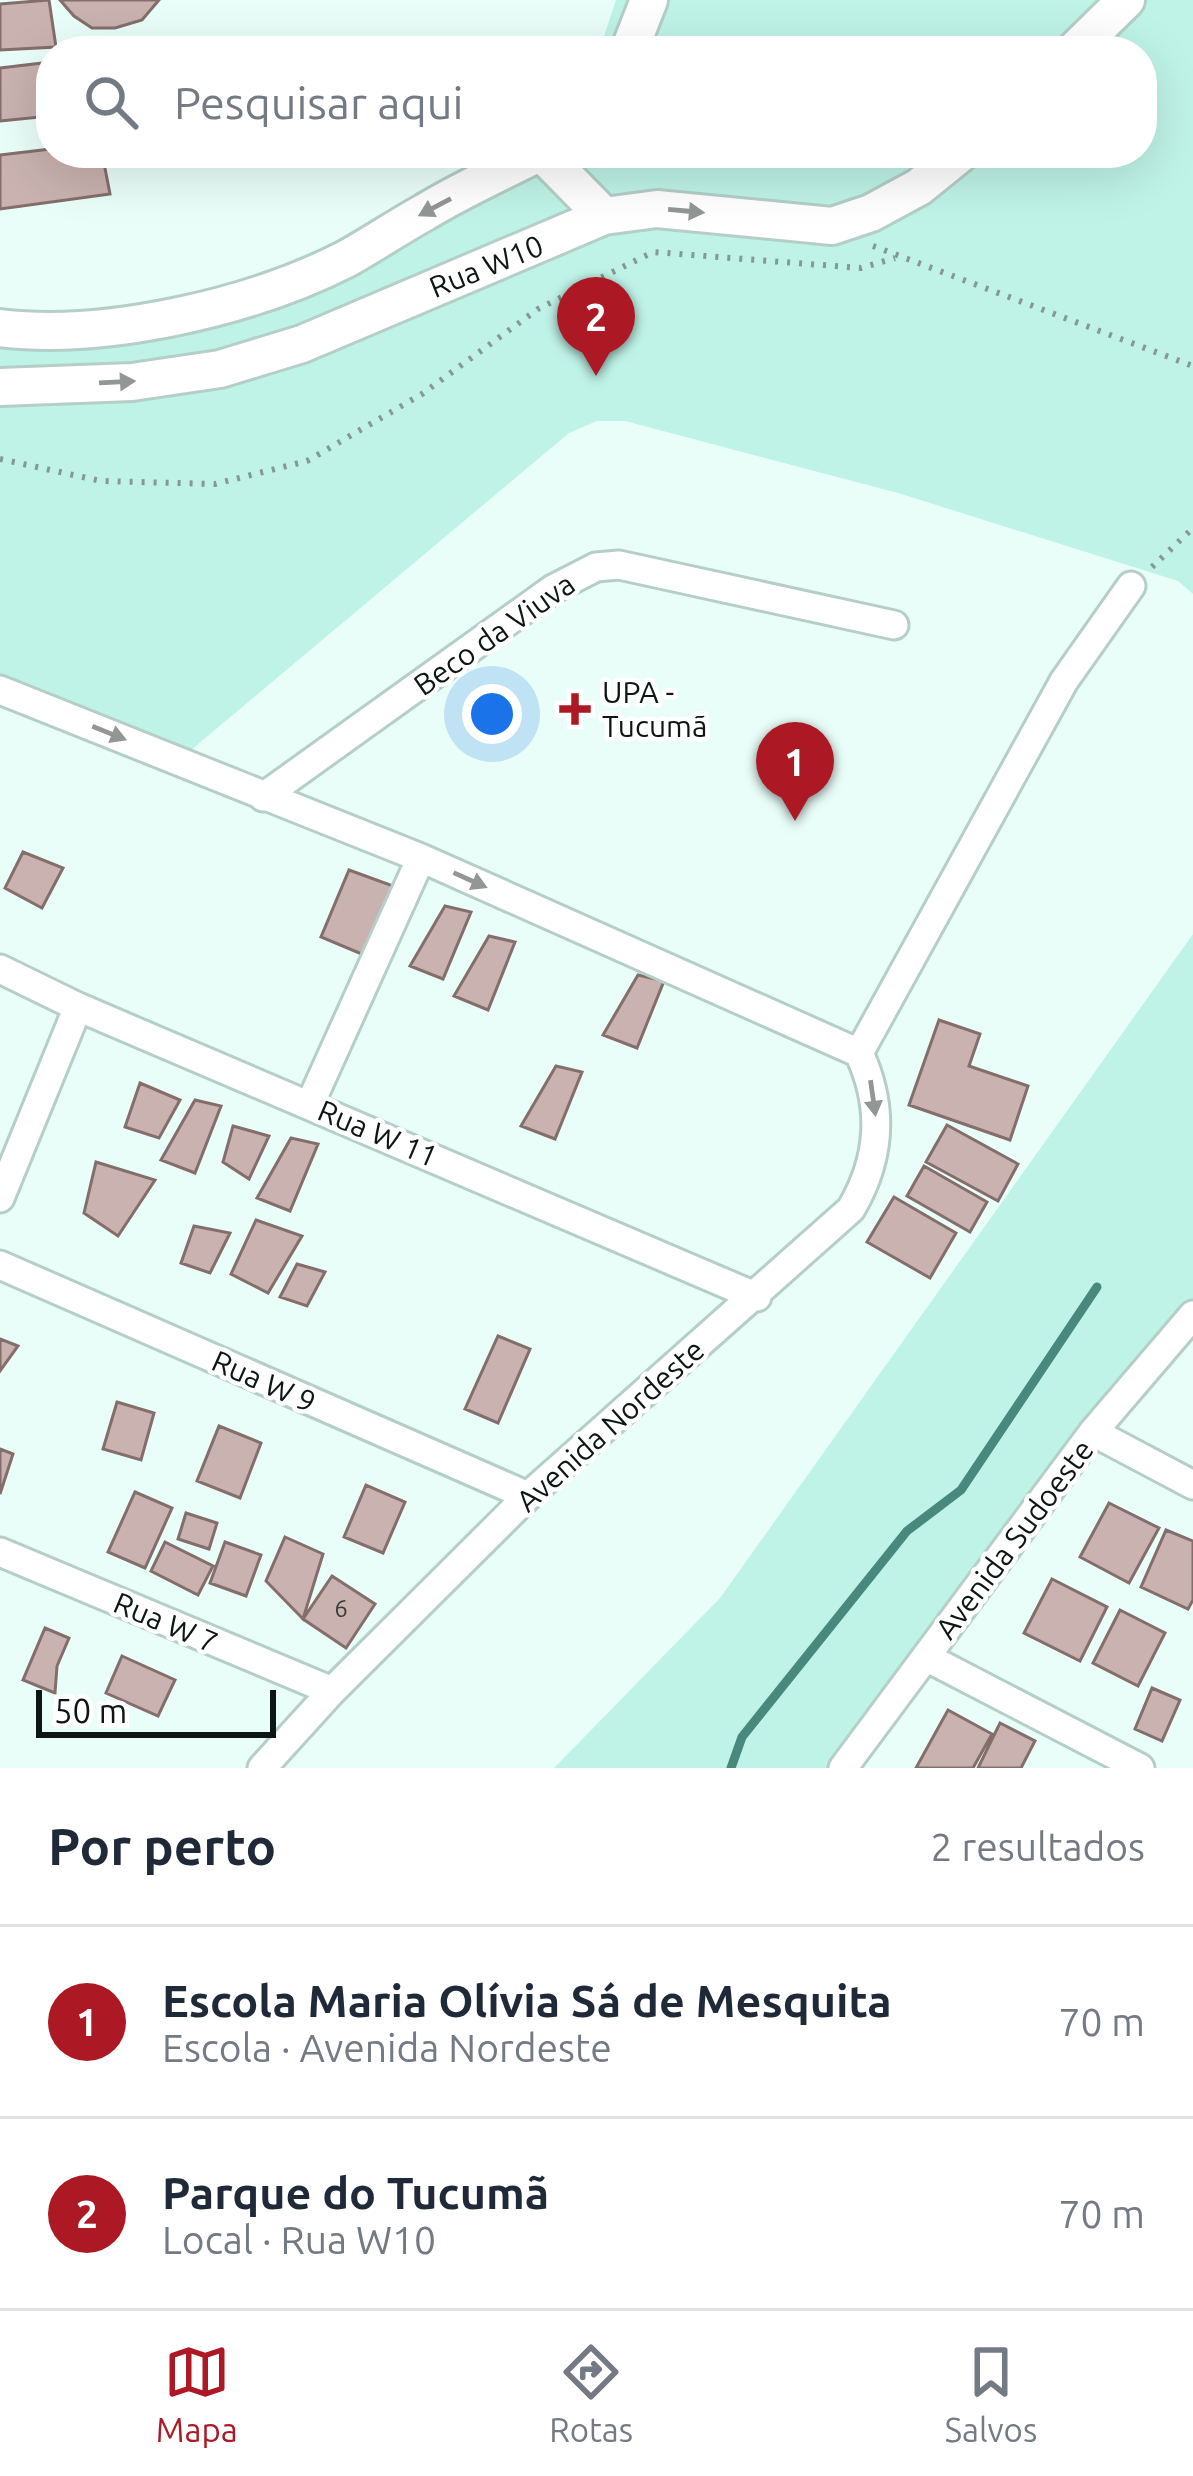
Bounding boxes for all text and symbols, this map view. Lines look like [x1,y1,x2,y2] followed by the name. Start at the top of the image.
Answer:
[36,36,1157,168] search box
[78,69,144,135] icon: search
[174,77,463,128] text: Pesquisar aqui
[417,196,452,217] one-way arrow
[668,202,705,221] one-way arrow
[424,228,548,304] street label: Rua W10
[557,277,635,376] pin: 2
[99,372,137,391] one-way arrow
[407,566,581,702] street label: Beco da Viuva
[602,675,707,743] place label: UPA - Tucumã
[462,684,522,744] your location
[559,693,591,725] marker: UPA - Tucumã
[756,722,834,821] pin: 1
[91,724,127,743] one-way arrow
[453,870,488,890] one-way arrow
[864,1080,883,1118] one-way arrow
[313,1093,443,1173] street label: Rua W 11
[509,1332,711,1518] street label: Avenida Nordeste
[207,1343,321,1419] street label: Rua W 9
[928,1433,1100,1645] street label: Avenida Sudoeste
[109,1585,223,1659] street label: Rua W 7
[334,1595,348,1622] house number: 6
[36,1684,276,1737] scale bar
[54,1692,127,1729] text: 50 m
[48,1817,276,1875] text: Por perto
[931,1825,1145,1868] text: 2 resultados
[162,1975,892,2026] text: Escola Maria Olívia Sá de Mesquita
[76,2000,98,2043] text: 1
[1058,2000,1145,2043] text: 70 m
[162,2026,612,2069] text: Escola · Avenida Nordeste
[162,2167,549,2218] text: Parque do Tucumã
[76,2192,98,2235] text: 2
[1058,2192,1145,2235] text: 70 m
[162,2218,436,2261] text: Local · Rua W10
[156,2339,238,2448] tab: Mapa
[549,2339,633,2448] tab: Rotas
[945,2339,1037,2448] tab: Salvos

